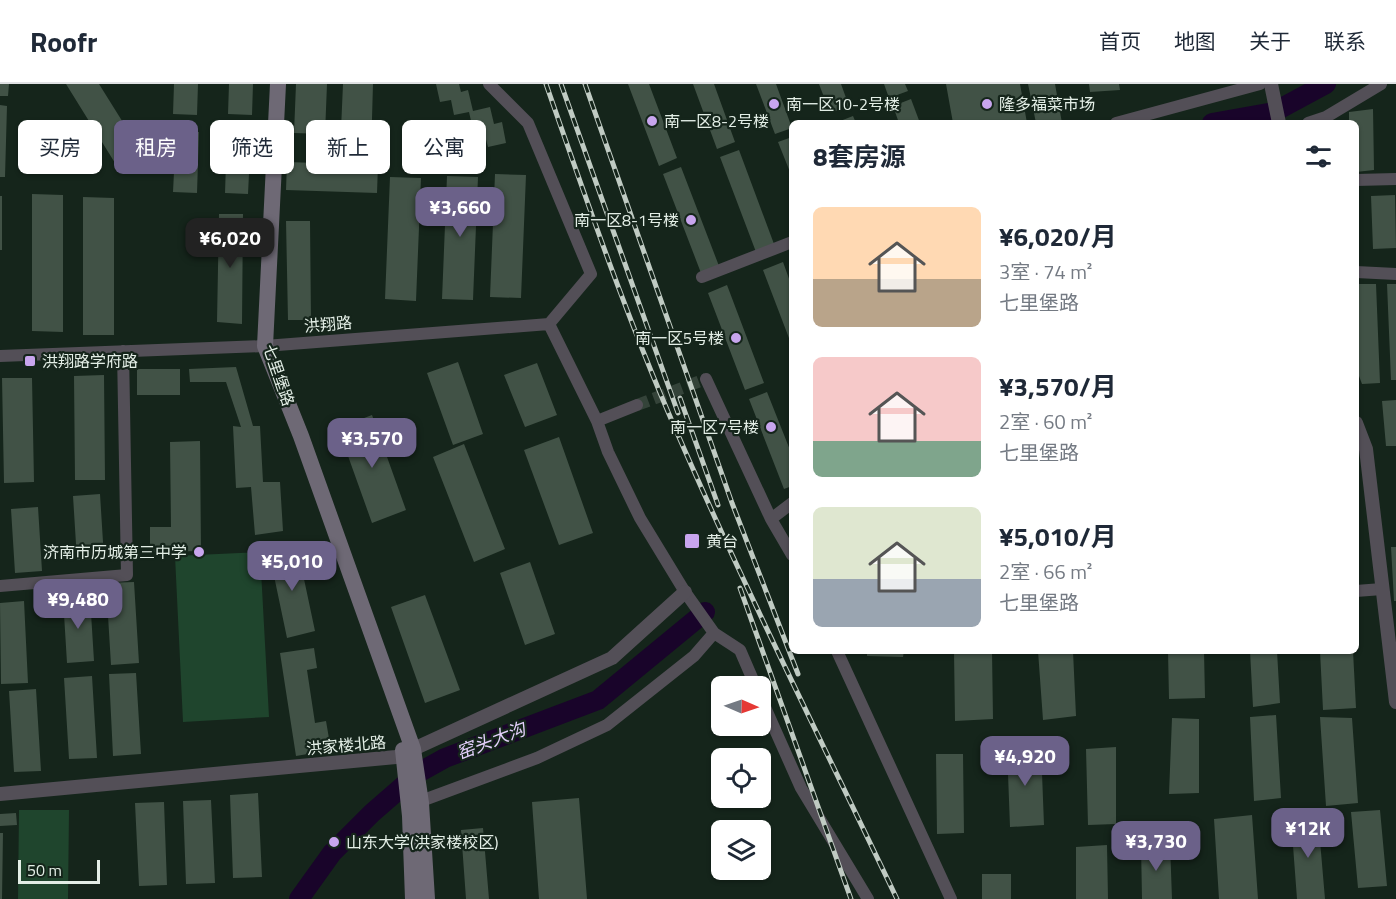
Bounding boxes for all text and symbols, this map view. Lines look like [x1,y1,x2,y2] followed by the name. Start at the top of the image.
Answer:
[30,20,97,63] text: Roofr
[1099,25,1141,57] text: 首页
[1174,25,1216,57] text: 地图
[1249,25,1291,57] text: 关于
[1324,25,1366,57] text: 联系
[786,92,900,116] place label: 南一区10-2号楼
[999,92,1095,116] place label: 隆多福菜市场
[767,97,781,111] marker: 南一区10-2号楼
[980,97,994,111] marker: 隆多福菜市场
[664,109,769,133] place label: 南一区8-2号楼
[645,114,659,128] marker: 南一区8-2号楼
[18,120,102,174] chip: 买房
[114,120,198,174] chip: 租房
[210,120,294,174] chip: 筛选
[306,120,390,174] chip: 新上
[402,120,486,174] chip: 公寓
[813,137,906,176] text: 8套房源
[1302,140,1335,173] icon: filters
[411,187,509,238] pin: ¥3,660
[429,191,491,222] text: ¥3,660
[574,208,679,232] place label: 南一区8-1号楼
[684,213,698,227] marker: 南一区8-1号楼
[999,217,1117,256] text: ¥6,020/月
[181,218,279,269] pin: ¥6,020
[199,222,261,253] text: ¥6,020
[861,231,933,303] icon: home
[999,256,1092,287] text: 3室 · 74 m²
[999,287,1079,318] text: 七里堡路
[303,310,353,338] street label: 洪翔路
[635,326,724,350] place label: 南一区5号楼
[729,331,743,345] marker: 南一区5号楼
[257,341,301,409] street label: 七里堡路
[42,349,138,373] place label: 洪翔路学府路
[23,354,37,368] marker: 洪翔路学府路
[999,367,1117,406] text: ¥3,570/月
[861,381,933,453] icon: home
[999,406,1092,437] text: 2室 · 60 m²
[670,415,759,439] place label: 南一区7号楼
[323,418,421,469] pin: ¥3,570
[764,420,778,434] marker: 南一区7号楼
[341,422,403,453] text: ¥3,570
[999,437,1079,468] text: 七里堡路
[999,517,1117,556] text: ¥5,010/月
[706,529,738,553] place label: 黄台
[861,531,933,603] icon: home
[683,532,701,550] marker: 黄台
[43,540,187,564] place label: 济南市历城第三中学
[243,541,341,592] pin: ¥5,010
[192,545,206,559] marker: 济南市历城第三中学
[261,545,323,576] text: ¥5,010
[999,556,1092,587] text: 2室 · 66 m²
[29,579,127,630] pin: ¥9,480
[47,583,109,614] text: ¥9,480
[999,587,1079,618] text: 七里堡路
[711,676,771,736] north arrow
[711,676,771,880] map controls
[452,714,531,766] water label: 窑头大沟
[305,730,387,760] street label: 洪家楼北路
[976,736,1074,787] pin: ¥4,920
[994,740,1056,771] text: ¥4,920
[711,748,771,808] button: locate
[1272,808,1344,859] pin: ¥12K
[1285,812,1331,843] text: ¥12K
[711,820,771,880] button: layers
[1107,821,1205,872] pin: ¥3,730
[1125,825,1187,856] text: ¥3,730
[346,830,498,854] place label: 山东大学(洪家楼校区)
[327,835,341,849] marker: 山东大学(洪家楼校区)
[18,857,100,884] scale bar
[27,858,62,882] text: 50 m

